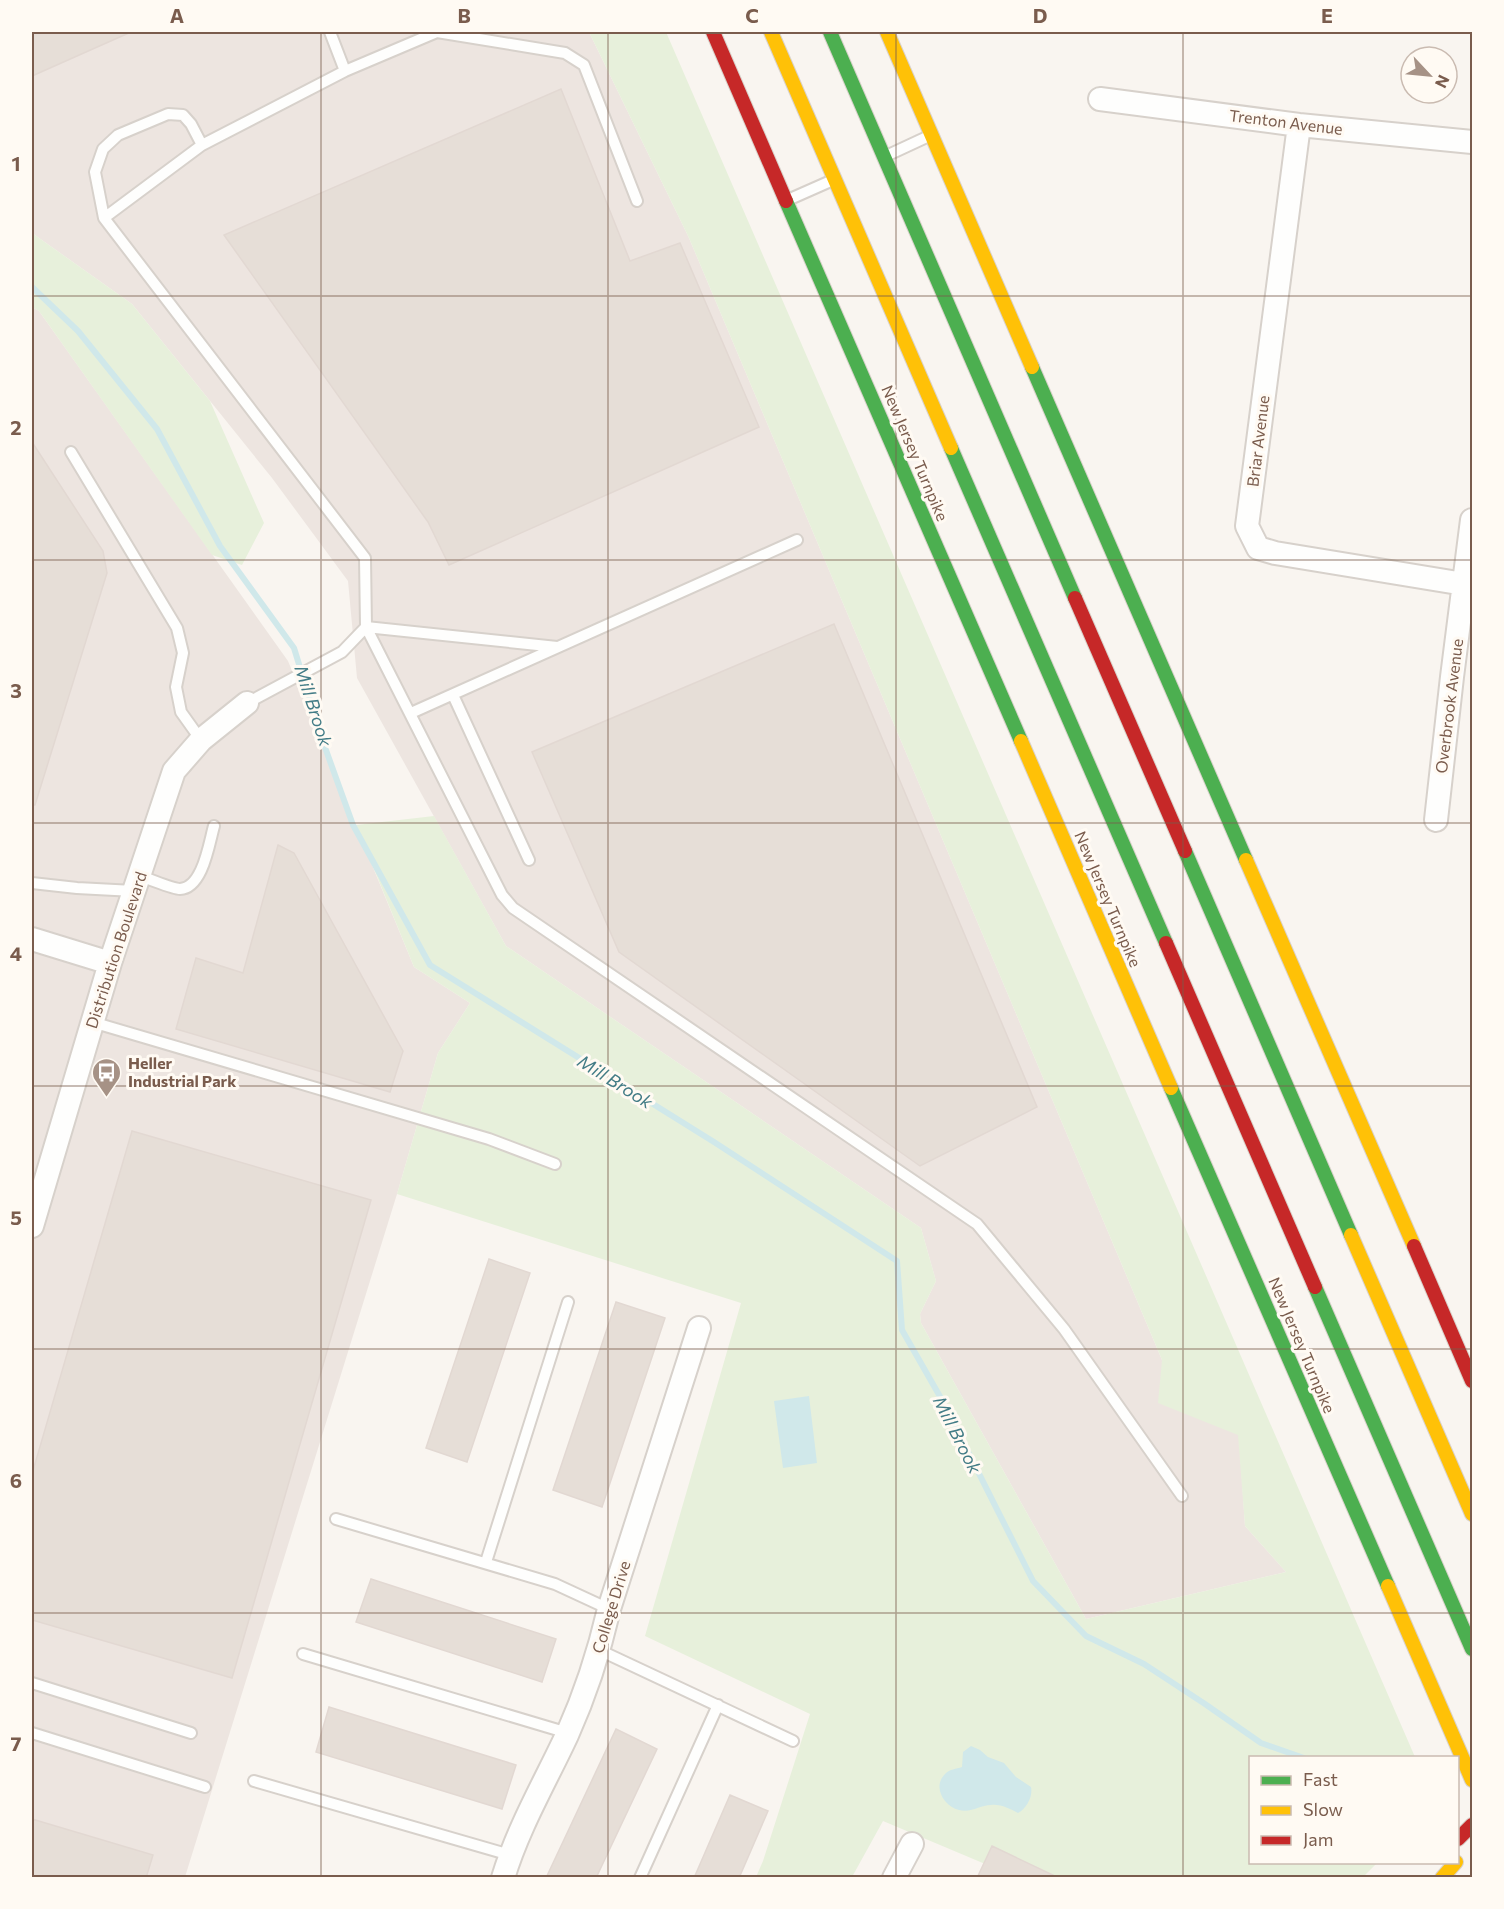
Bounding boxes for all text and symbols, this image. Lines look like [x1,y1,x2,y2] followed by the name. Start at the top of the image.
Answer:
[170,3,184,27] text: A
[457,3,471,27] text: B
[745,3,759,27] text: C
[1033,3,1047,27] text: D
[1321,3,1333,27] text: E
[1399,45,1459,105] north arrow
[1432,72,1454,91] text: N
[1228,105,1344,138] street label: Trenton Avenue
[11,151,21,175] text: 1
[878,382,953,524] street label: New Jersey Turnpike
[1242,394,1273,488] street label: Briar Avenue
[10,415,22,439] text: 2
[1431,637,1466,774] street label: Overbrook Avenue
[290,662,338,750] water label: Mill Brook
[10,678,22,702] text: 3
[1071,828,1146,970] street label: New Jersey Turnpike
[81,869,150,1031] street label: Distribution Boulevard
[10,941,22,965] text: 4
[574,1050,658,1113] water label: Mill Brook
[128,1053,237,1090] place label: Heller Industrial Park
[91,1056,123,1098] bus stop icon: Heller Industrial Park
[10,1205,22,1229] text: 5
[1265,1274,1340,1416] street label: New Jersey Turnpike
[929,1392,987,1478] water label: Mill Brook
[10,1468,22,1492] text: 6
[587,1558,634,1655] street label: College Drive
[11,1731,22,1755] text: 7
[1249,1756,1459,1864] legend
[1303,1768,1338,1790] text: Fast
[1303,1798,1343,1820] text: Slow
[1303,1828,1333,1850] text: Jam

